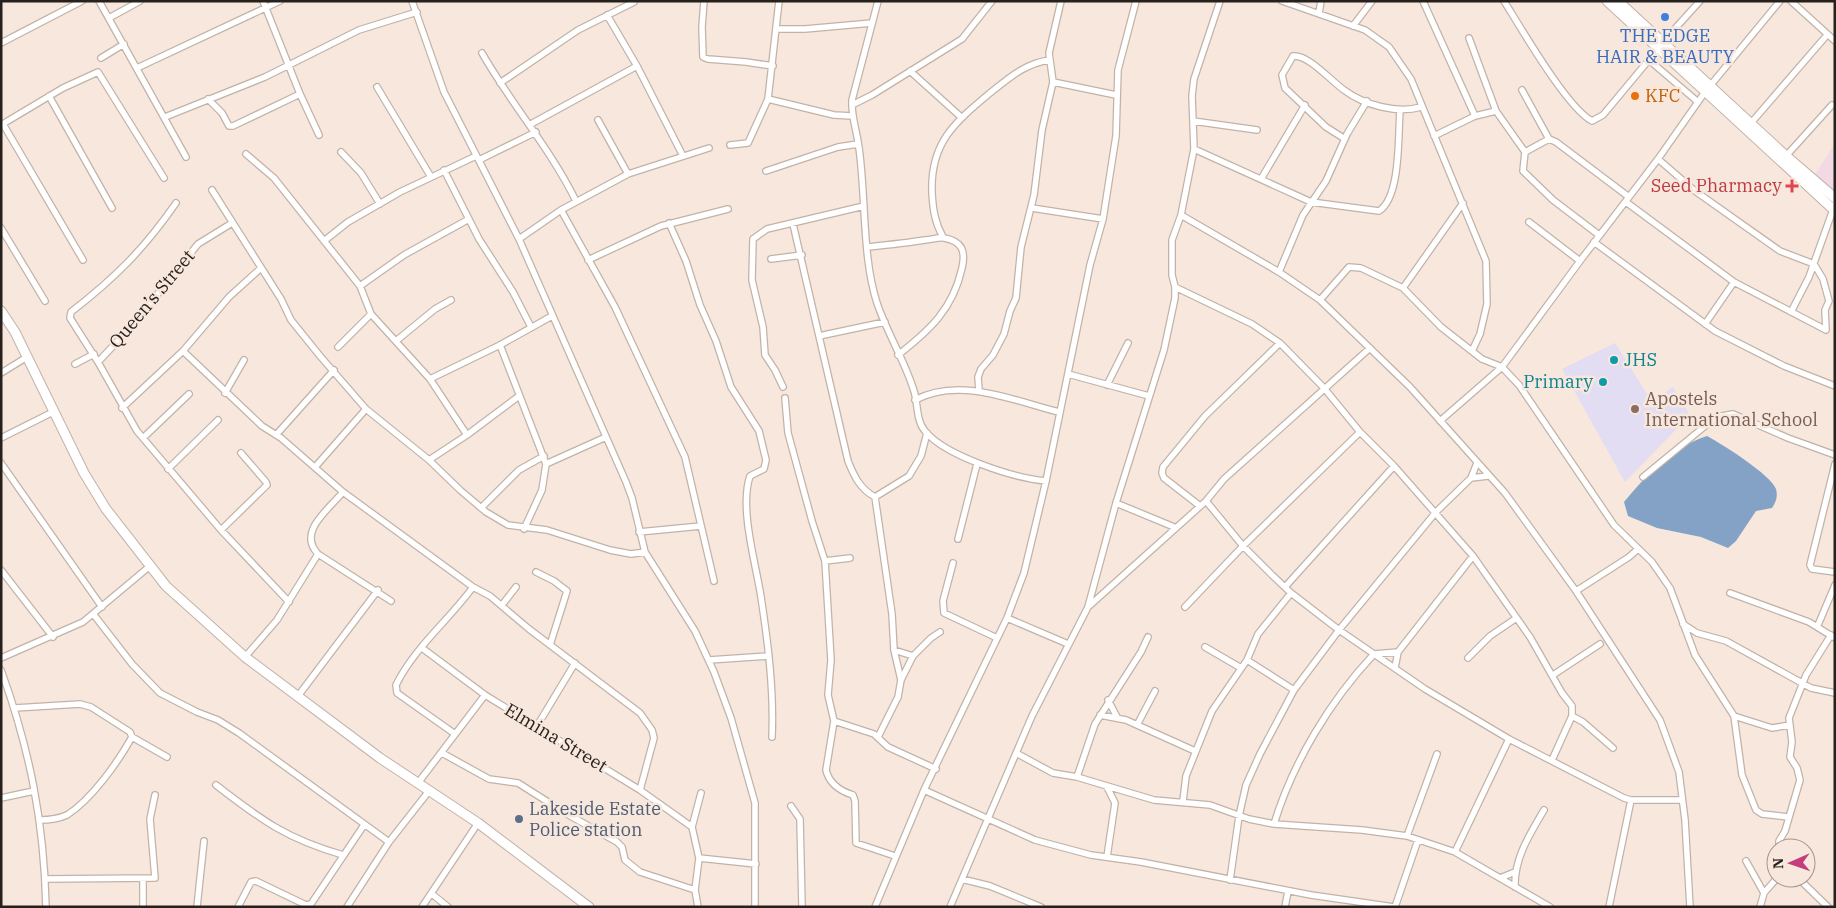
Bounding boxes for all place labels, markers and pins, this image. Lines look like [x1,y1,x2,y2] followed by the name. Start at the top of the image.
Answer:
[1659,11,1671,23] marker: THE EDGE HAIR & BEAUTY
[1596,24,1735,68] place label: THE EDGE HAIR & BEAUTY
[1645,84,1680,107] place label: KFC
[1629,90,1641,102] marker: KFC
[1651,174,1782,197] place label: Seed Pharmacy
[1786,180,1798,192] marker: Seed Pharmacy
[1624,348,1657,371] place label: JHS
[1608,354,1620,366] marker: JHS
[1523,370,1593,393] place label: Primary
[1597,376,1609,388] marker: Primary
[1645,387,1818,431] place label: Apostels International School
[1629,403,1641,415] marker: Apostels International School
[529,797,661,841] place label: Lakeside Estate Police station
[513,813,525,825] marker: Lakeside Estate Police station

